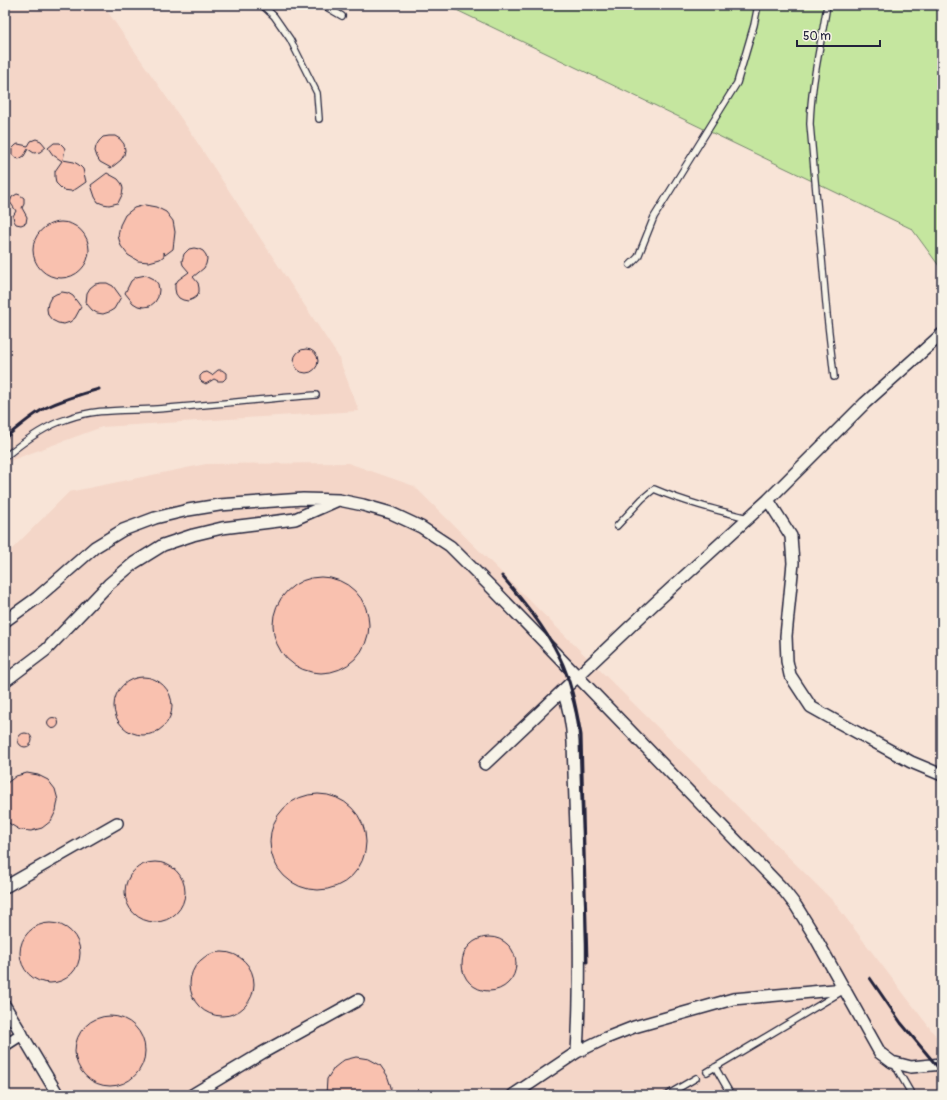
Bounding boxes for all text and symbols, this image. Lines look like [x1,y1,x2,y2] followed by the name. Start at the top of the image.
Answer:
[797,22,880,48] scale bar
[803,29,831,44] text: 50 m

